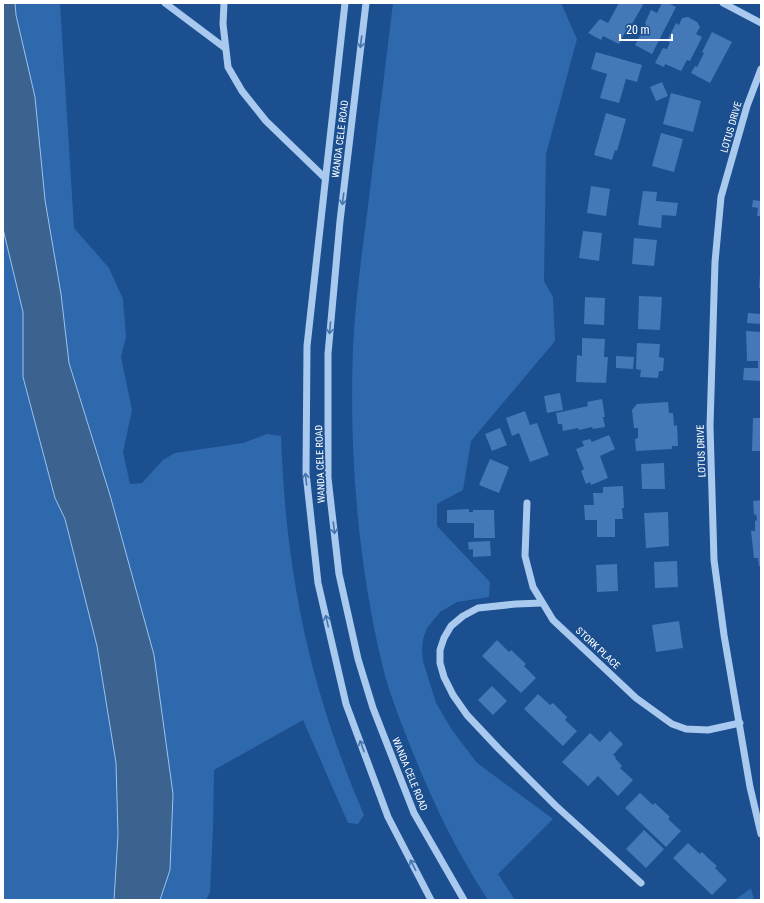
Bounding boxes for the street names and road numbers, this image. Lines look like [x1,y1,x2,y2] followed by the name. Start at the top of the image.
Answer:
[330,99,350,179] street label: WANDA CELE ROAD
[718,100,744,154] street label: LOTUS DRIVE
[313,424,327,503] street label: WANDA CELE ROAD
[695,424,707,478] street label: LOTUS DRIVE
[574,625,622,671] street label: STORK PLACE
[390,736,430,813] street label: WANDA CELE ROAD

